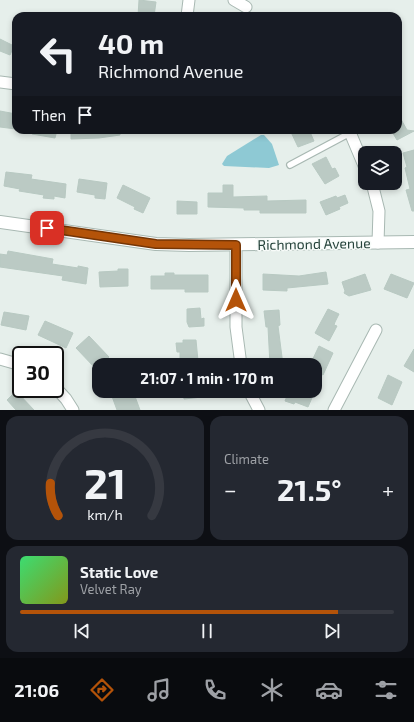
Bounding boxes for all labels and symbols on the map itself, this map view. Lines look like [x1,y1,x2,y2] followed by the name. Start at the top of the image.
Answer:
[30,211,64,245] pin
[257,234,371,253] street label: Richmond Avenue
[215,279,257,321] position arrow
[12,346,64,398] speed limit sign: 30

